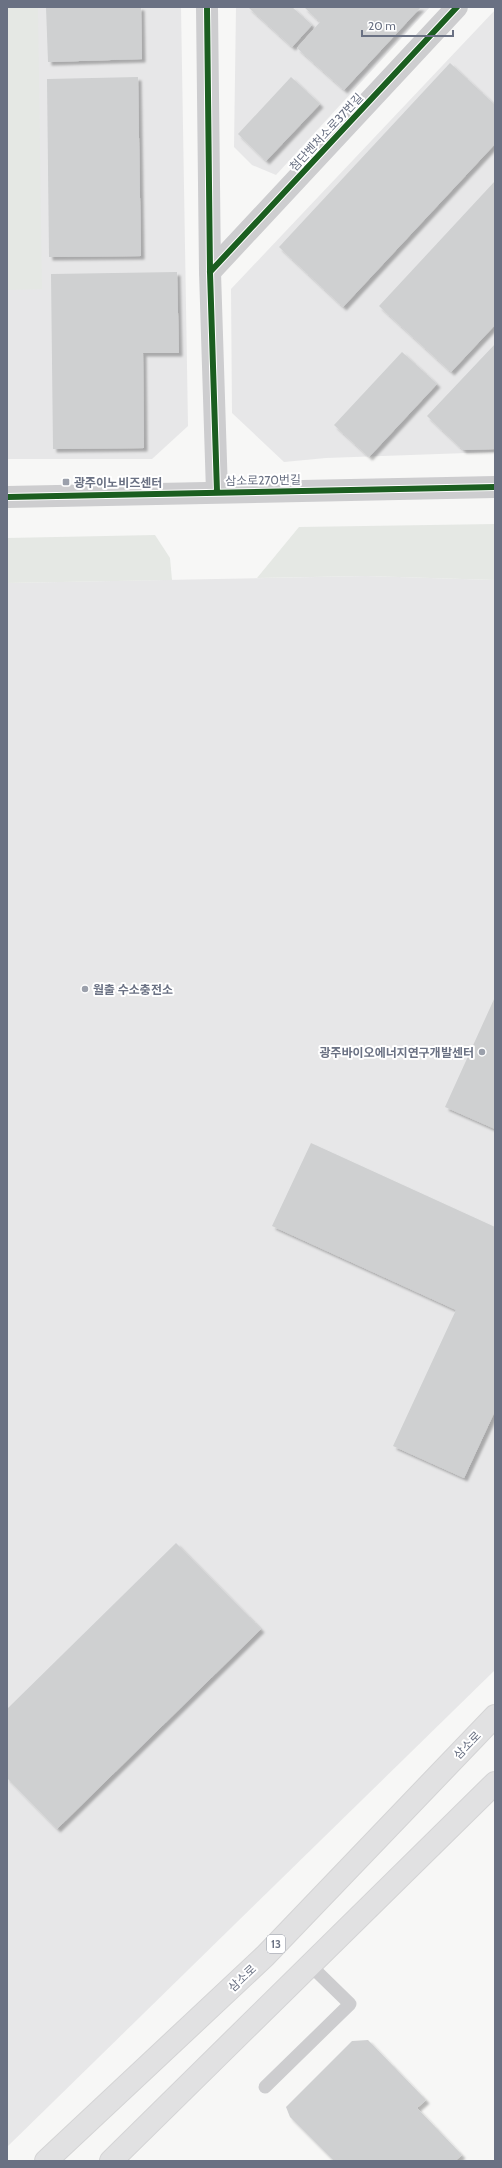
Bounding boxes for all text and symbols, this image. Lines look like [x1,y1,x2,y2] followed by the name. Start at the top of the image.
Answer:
[362,12,453,38] scale bar
[368,18,396,33] text: 20 m
[286,90,366,174] street label: 첨단벤처소로37번길
[225,472,301,488] street label: 삼소로270번길
[74,475,162,490] place label: 광주이노비즈센터
[61,477,71,487] marker: 광주이노비즈센터
[93,982,173,997] place label: 월출 수소충전소
[80,984,90,994] marker: 월출 수소충전소
[319,1045,474,1060] place label: 광주바이오에너지연구개발센터
[477,1047,487,1057] marker: 광주바이오에너지연구개발센터
[450,1728,484,1762] street label: 삼소로
[267,1935,285,1953] road number: 13
[225,1961,259,1995] street label: 삼소로

